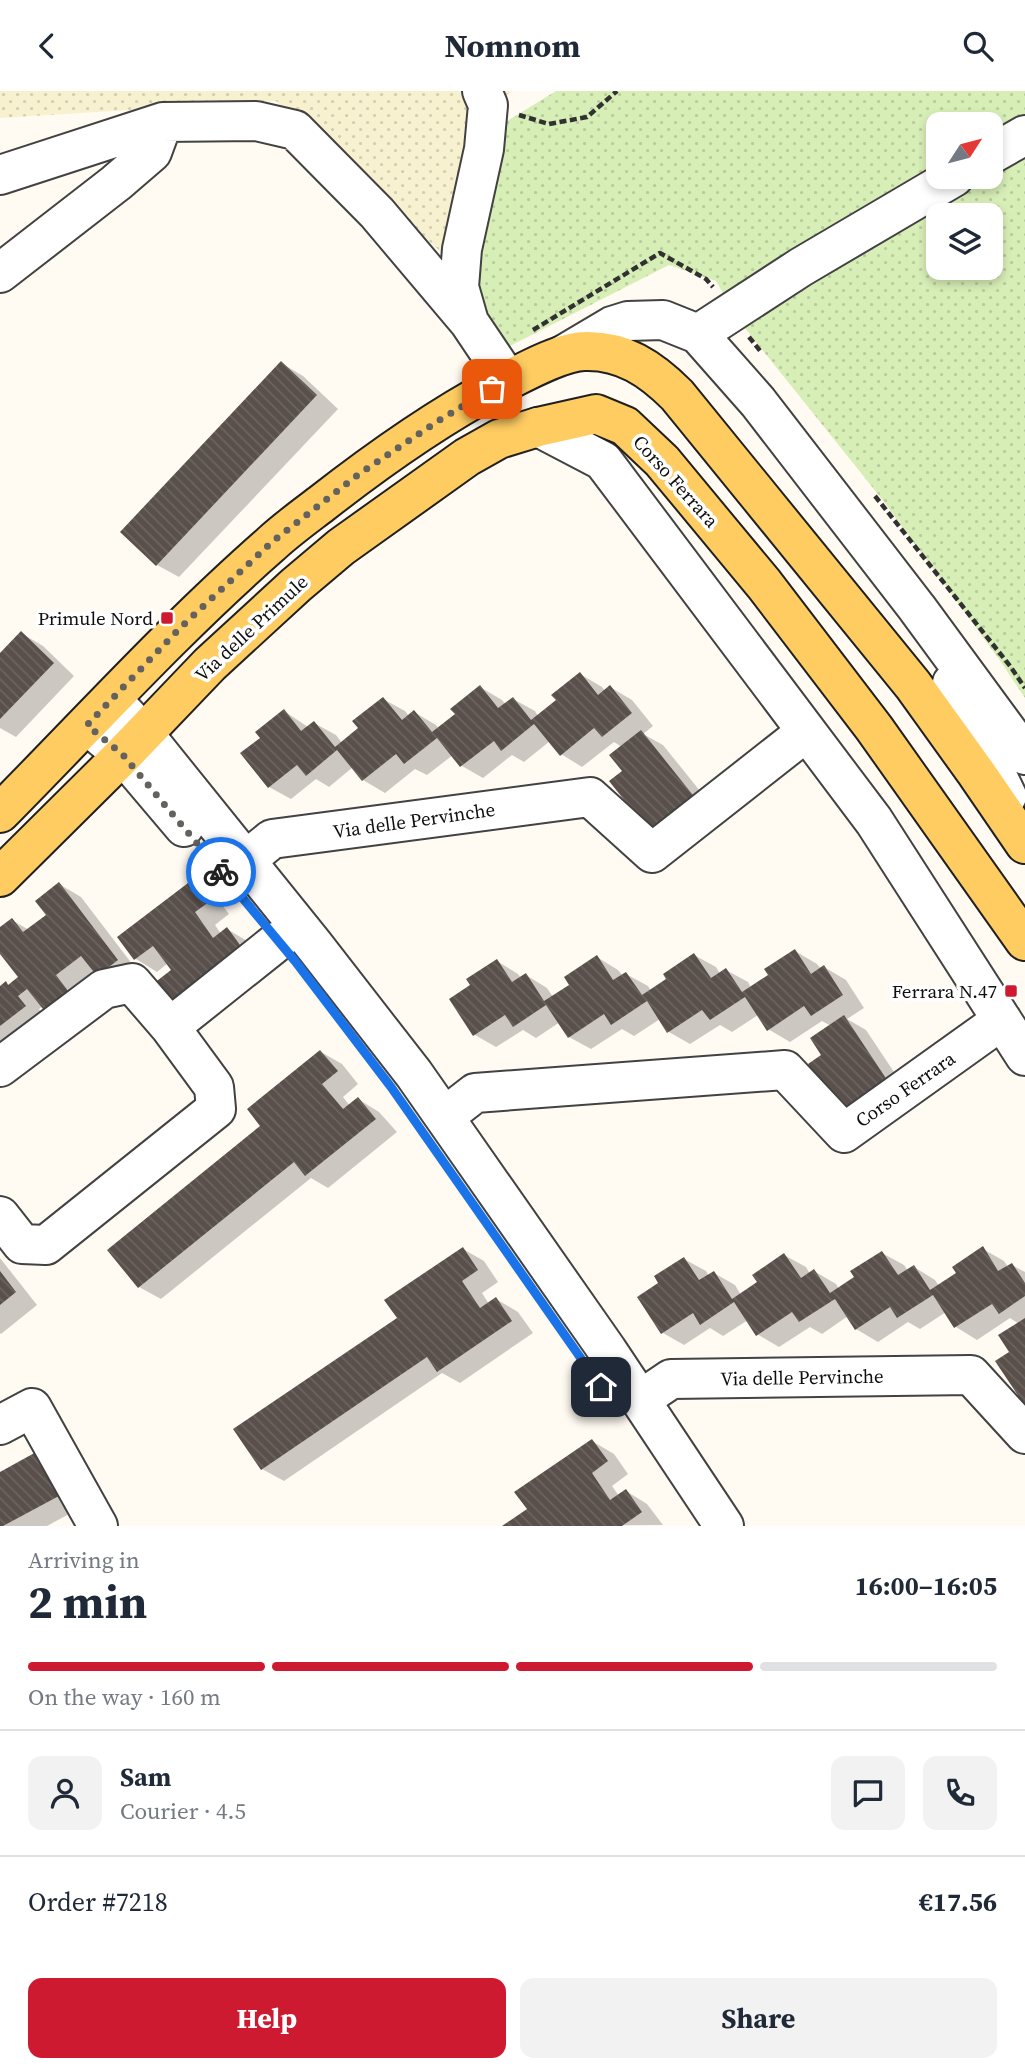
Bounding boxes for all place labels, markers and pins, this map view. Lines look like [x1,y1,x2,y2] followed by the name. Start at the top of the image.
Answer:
[462,359,522,419] pin
[38,605,153,631] place label: Primule Nord
[159,610,175,626] marker: Primule Nord
[892,978,997,1004] place label: Ferrara N.47
[1003,983,1019,999] marker: Ferrara N.47
[571,1357,631,1417] pin

